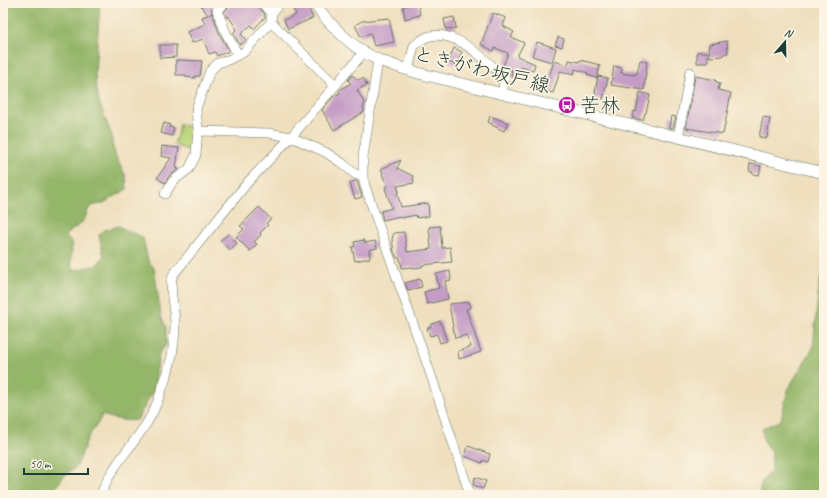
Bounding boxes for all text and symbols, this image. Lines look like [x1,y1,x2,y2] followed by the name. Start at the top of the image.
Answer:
[765,22,805,62] north arrow
[783,25,796,41] text: N
[411,40,553,99] street label: ときがわ坂戸線
[580,93,620,118] place label: 苦林
[557,95,577,115] bus stop icon: 苦林
[24,450,88,476] scale bar
[30,456,52,472] text: 50 m

